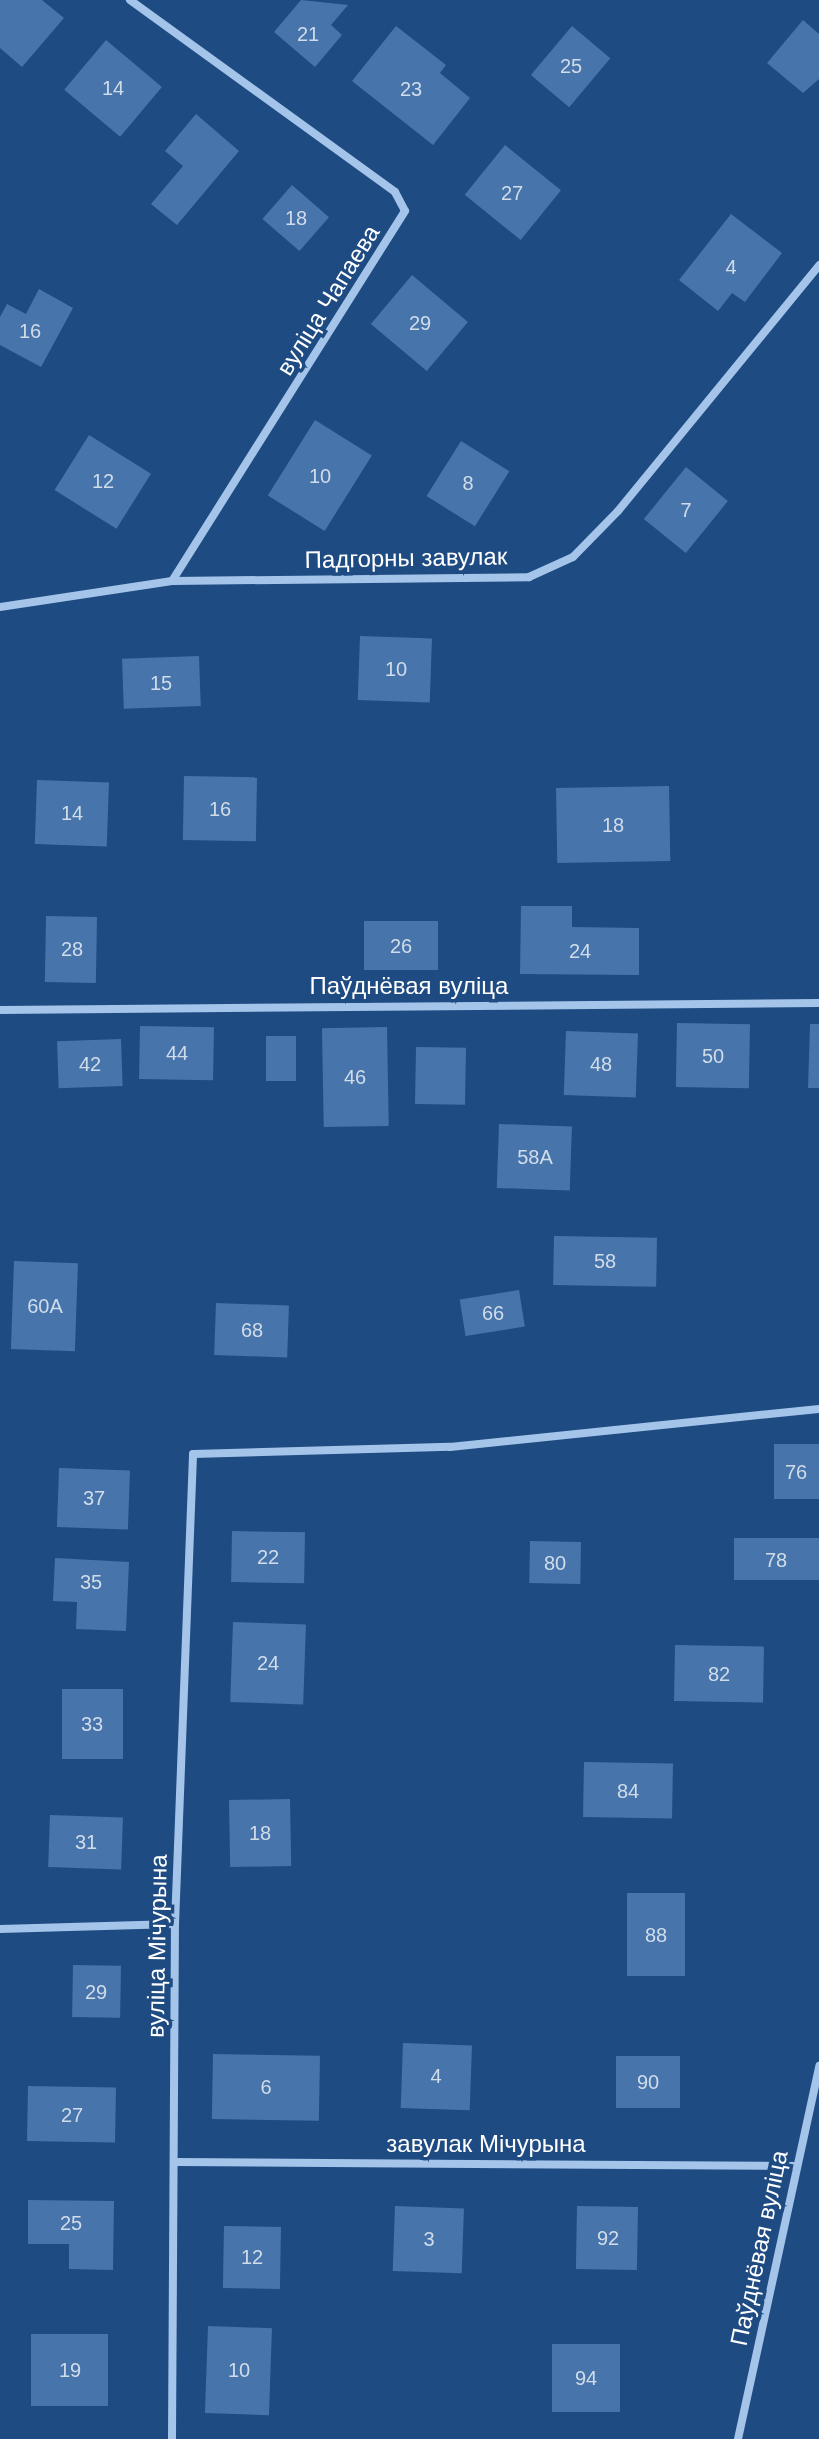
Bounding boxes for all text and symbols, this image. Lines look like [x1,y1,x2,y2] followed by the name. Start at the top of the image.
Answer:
[297,22,319,46] house number: 21
[560,54,582,78] house number: 25
[102,76,124,100] house number: 14
[400,77,422,101] house number: 23
[501,181,523,205] house number: 27
[285,206,307,230] house number: 18
[270,220,386,380] street label: вуліца Чапаева
[725,255,737,279] house number: 4
[409,311,431,335] house number: 29
[19,319,41,343] house number: 16
[309,464,331,488] house number: 10
[92,469,114,493] house number: 12
[462,471,474,495] house number: 8
[680,498,692,522] house number: 7
[304,542,508,574] street label: Падгорны завулак
[385,657,407,681] house number: 10
[150,671,172,695] house number: 15
[209,797,231,821] house number: 16
[61,801,83,825] house number: 14
[602,813,624,837] house number: 18
[390,934,412,958] house number: 26
[61,937,83,961] house number: 28
[569,939,591,963] house number: 24
[310,972,508,1000] street label: Паўднёвая вуліца
[166,1041,188,1065] house number: 44
[702,1044,724,1068] house number: 50
[79,1052,101,1076] house number: 42
[590,1052,612,1076] house number: 48
[344,1065,366,1089] house number: 46
[517,1145,553,1169] house number: 58А
[594,1249,616,1273] house number: 58
[27,1294,63,1318] house number: 60А
[482,1301,504,1325] house number: 66
[241,1318,263,1342] house number: 68
[785,1460,807,1484] house number: 76
[83,1486,105,1510] house number: 37
[257,1545,279,1569] house number: 22
[765,1548,787,1572] house number: 78
[544,1551,566,1575] house number: 80
[80,1570,102,1594] house number: 35
[257,1651,279,1675] house number: 24
[708,1662,730,1686] house number: 82
[81,1712,103,1736] house number: 33
[617,1779,639,1803] house number: 84
[249,1821,271,1845] house number: 18
[75,1830,97,1854] house number: 31
[141,1854,173,2038] street label: вуліца Мічурына
[645,1923,667,1947] house number: 88
[85,1980,107,2004] house number: 29
[430,2064,442,2088] house number: 4
[637,2070,659,2094] house number: 90
[260,2075,272,2099] house number: 6
[61,2103,83,2127] house number: 27
[386,2130,586,2158] street label: завулак Мічурына
[724,2148,794,2348] street label: Паўднёвая вуліца
[60,2211,82,2235] house number: 25
[597,2226,619,2250] house number: 92
[423,2227,435,2251] house number: 3
[241,2245,263,2269] house number: 12
[59,2358,81,2382] house number: 19
[228,2358,250,2382] house number: 10
[575,2366,597,2390] house number: 94

